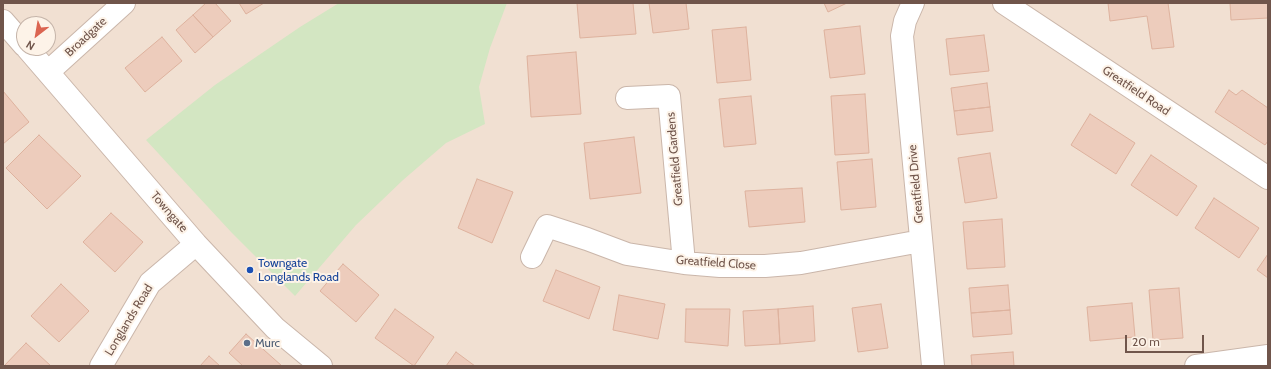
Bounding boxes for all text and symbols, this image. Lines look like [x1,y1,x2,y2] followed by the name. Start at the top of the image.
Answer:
[62,14,110,60] street label: Broadgate
[16,16,56,56] north arrow
[23,37,37,53] text: N
[1100,63,1172,119] street label: Greatfield Road
[664,111,686,207] street label: Greatfield Gardens
[905,144,927,224] street label: Greatfield Drive
[147,189,191,235] street label: Towngate
[676,253,756,273] street label: Greatfield Close
[258,256,339,284] place label: Towngate Longlands Road
[245,265,255,275] marker: Towngate Longlands Road
[102,282,156,358] street label: Longlands Road
[1127,327,1206,353] scale bar
[1132,334,1160,349] text: 20 m
[255,336,280,350] place label: Murc
[242,338,252,348] marker: Murc

